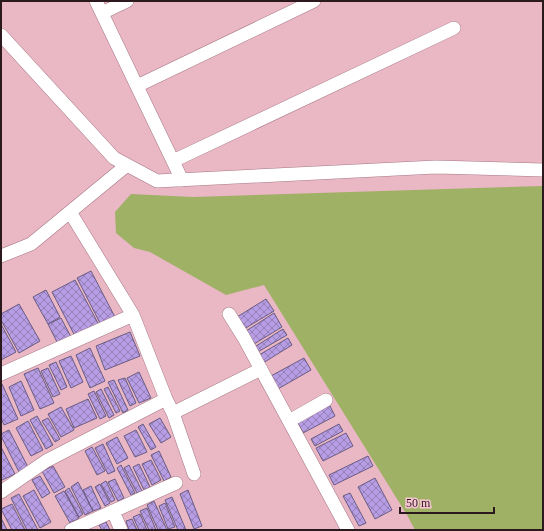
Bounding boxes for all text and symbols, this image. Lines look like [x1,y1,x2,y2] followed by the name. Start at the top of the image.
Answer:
[400,489,494,515] scale bar
[406,496,431,510] text: 50 m

